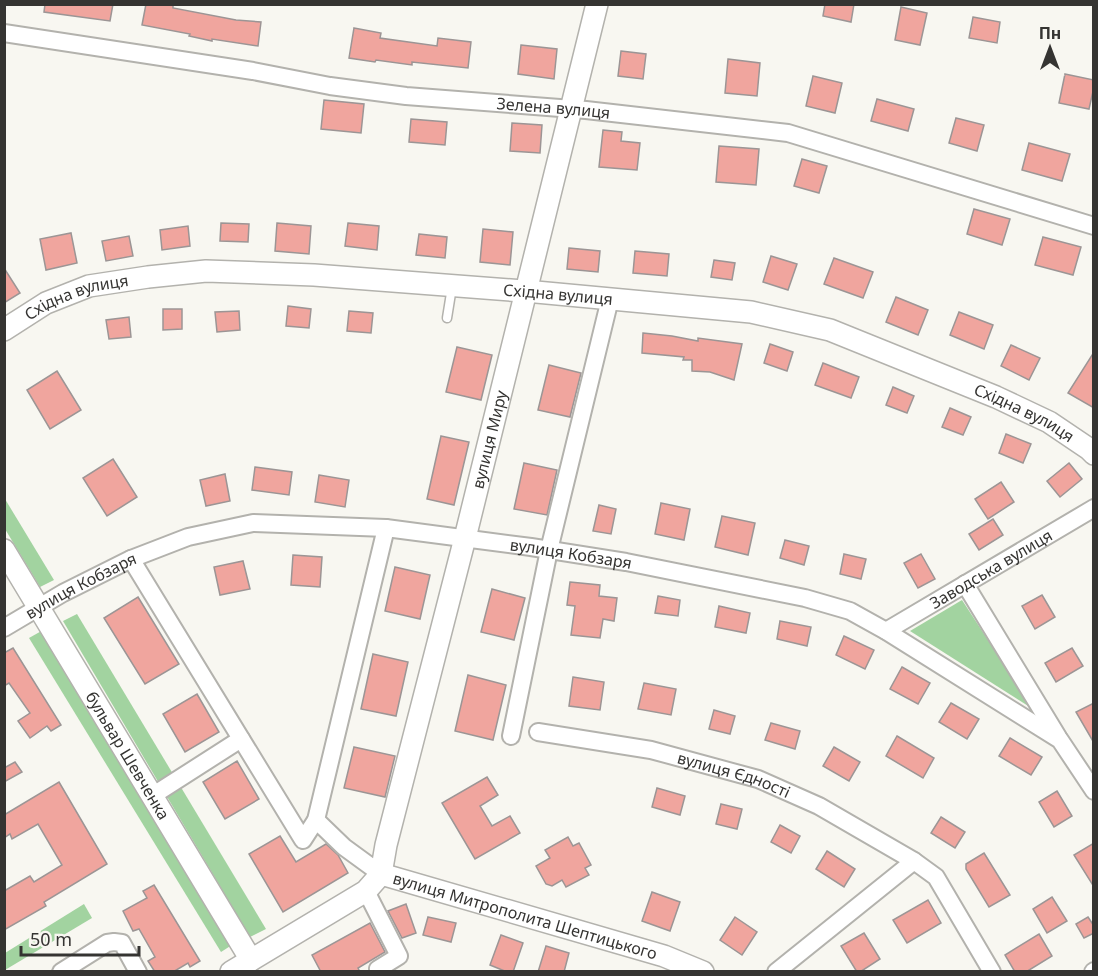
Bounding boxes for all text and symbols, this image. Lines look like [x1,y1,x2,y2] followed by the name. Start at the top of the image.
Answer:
[1020,18,1080,78] north arrow
[1039,22,1061,44] text: Пн
[496,92,611,124] street label: Зелена вулиця
[20,269,130,325] street label: Східна вулиця
[502,279,614,310] street label: Східна вулиця
[971,378,1079,447] street label: Східна вулиця
[467,387,512,491] street label: вулиця Миру
[926,524,1056,614] street label: Заводська вулиця
[509,533,634,574] street label: вулиця Кобзаря
[21,547,140,624] street label: вулиця Кобзаря
[81,687,175,824] street label: бульвар Шевченка
[675,747,794,803] street label: вулиця Єдності
[390,867,660,964] street label: вулиця Митрополита Шептицького
[21,919,140,957] scale bar
[30,927,72,951] text: 50 m

